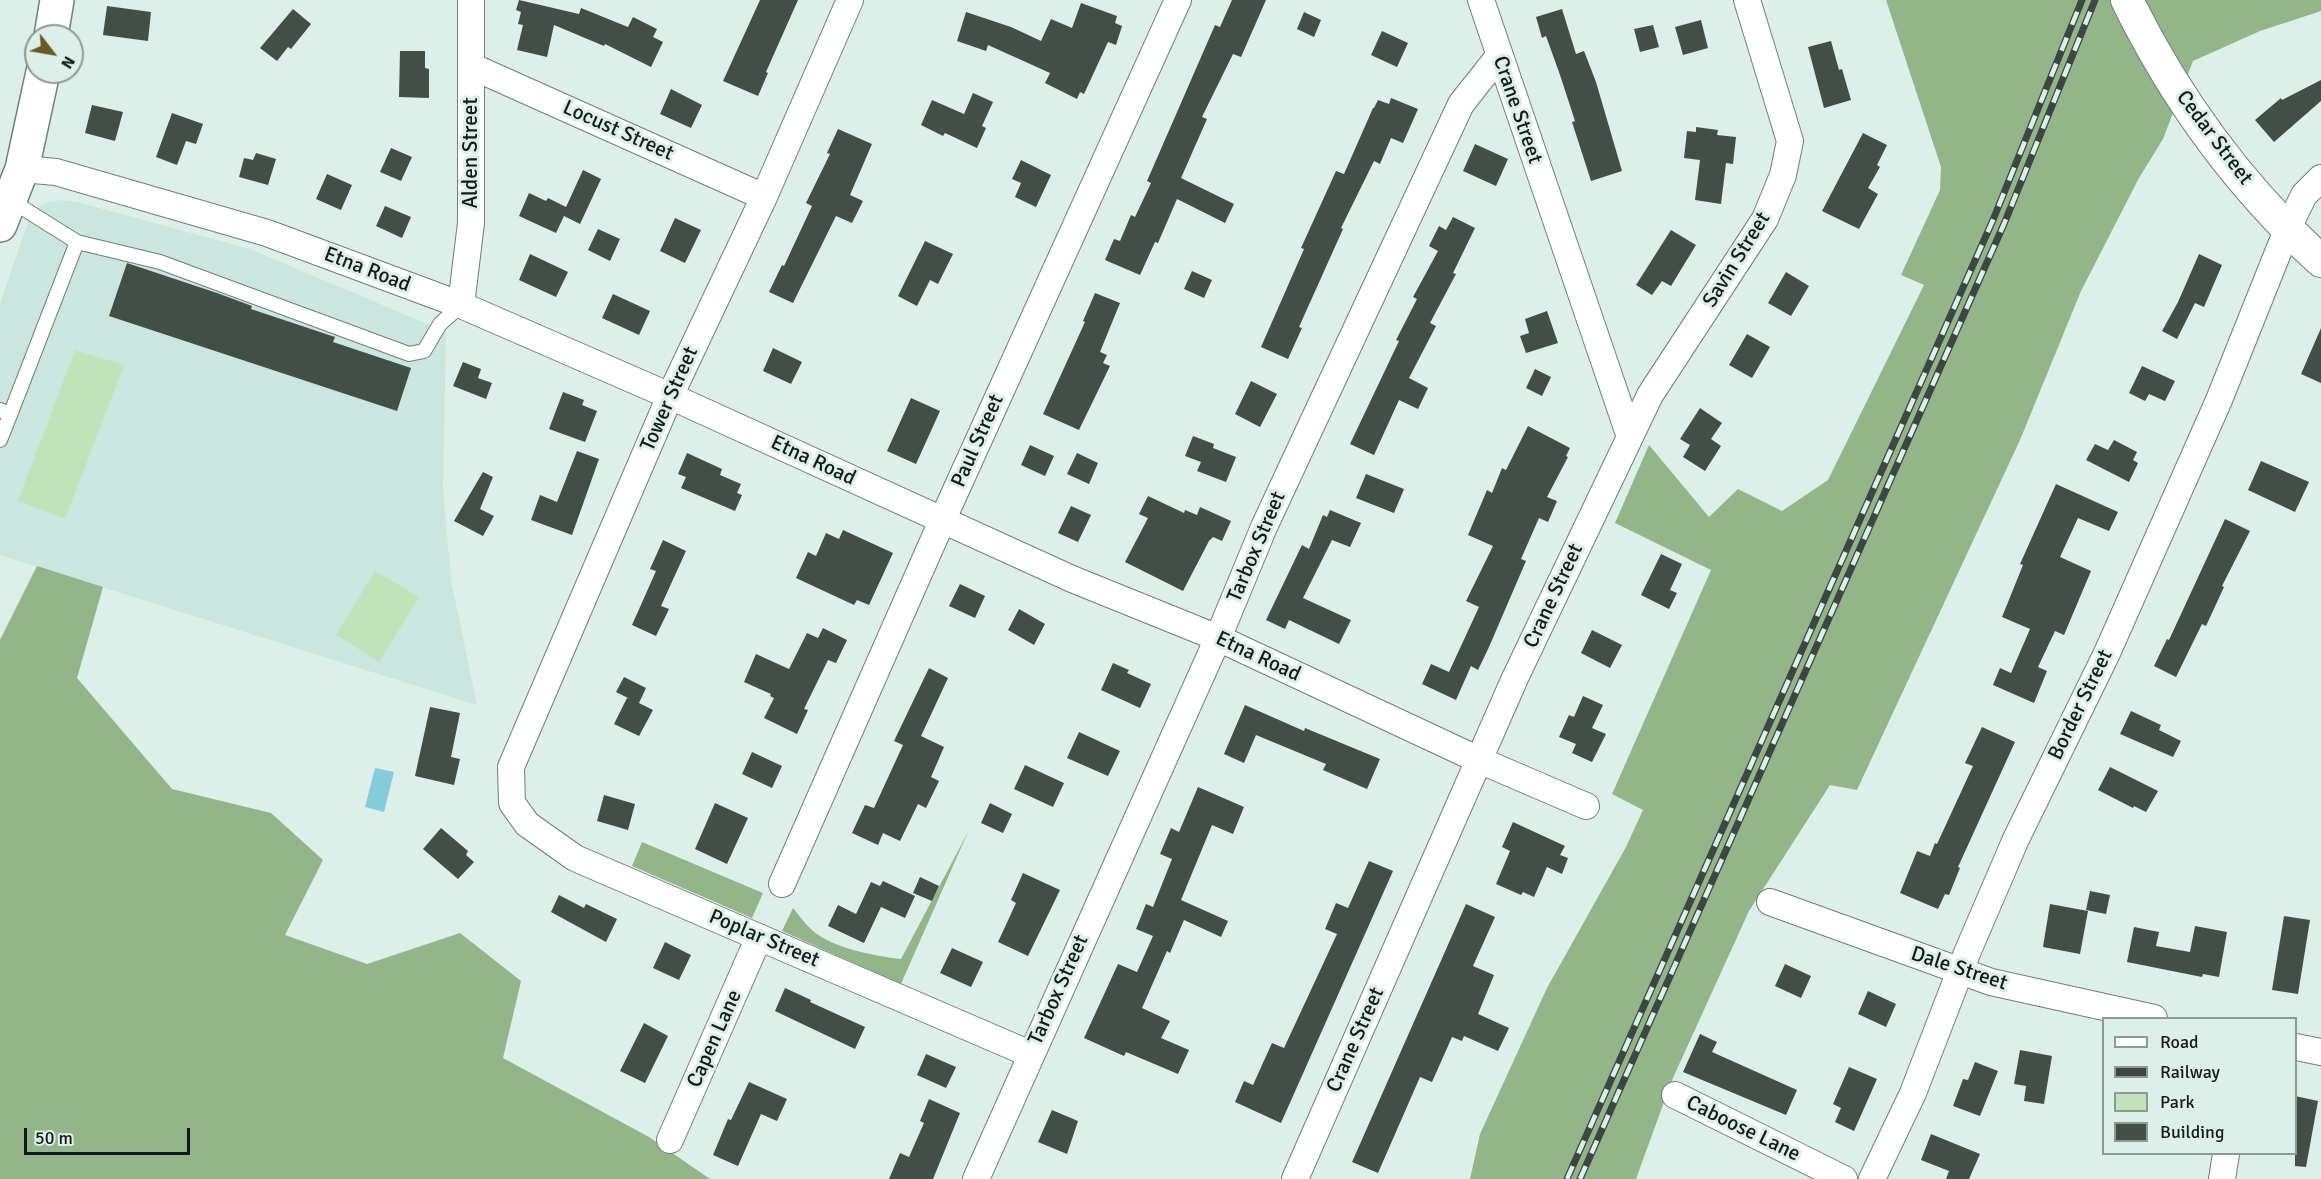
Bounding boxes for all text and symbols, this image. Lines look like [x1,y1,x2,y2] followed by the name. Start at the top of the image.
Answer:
[24,24,84,84] north arrow
[56,52,79,72] text: N
[1487,53,1547,167] street label: Crane Street
[2170,86,2258,190] street label: Cedar Street
[559,95,677,167] street label: Locust Street
[458,97,484,209] street label: Alden Street
[1698,208,1776,312] street label: Savin Street
[320,242,414,298] street label: Etna Road
[636,343,704,455] street label: Tower Street
[946,391,1010,491] street label: Paul Street
[767,430,859,492] street label: Etna Road
[1222,488,1292,606] street label: Tarbox Street
[1519,540,1589,652] street label: Crane Street
[1212,626,1304,688] street label: Etna Road
[2043,646,2119,764] street label: Border Street
[705,904,823,974] street label: Poplar Street
[1024,931,1094,1049] street label: Tarbox Street
[1908,942,2010,996] street label: Dale Street
[1322,984,1390,1096] street label: Crane Street
[682,986,748,1092] street label: Capen Lane
[2102,1017,2297,1155] legend
[2160,1031,2199,1053] text: Road
[2160,1061,2220,1083] text: Railway
[1682,1091,1804,1167] street label: Caboose Lane
[2160,1091,2195,1113] text: Park
[27,1116,194,1154] scale bar
[2160,1121,2224,1143] text: Building
[35,1127,73,1149] text: 50 m

